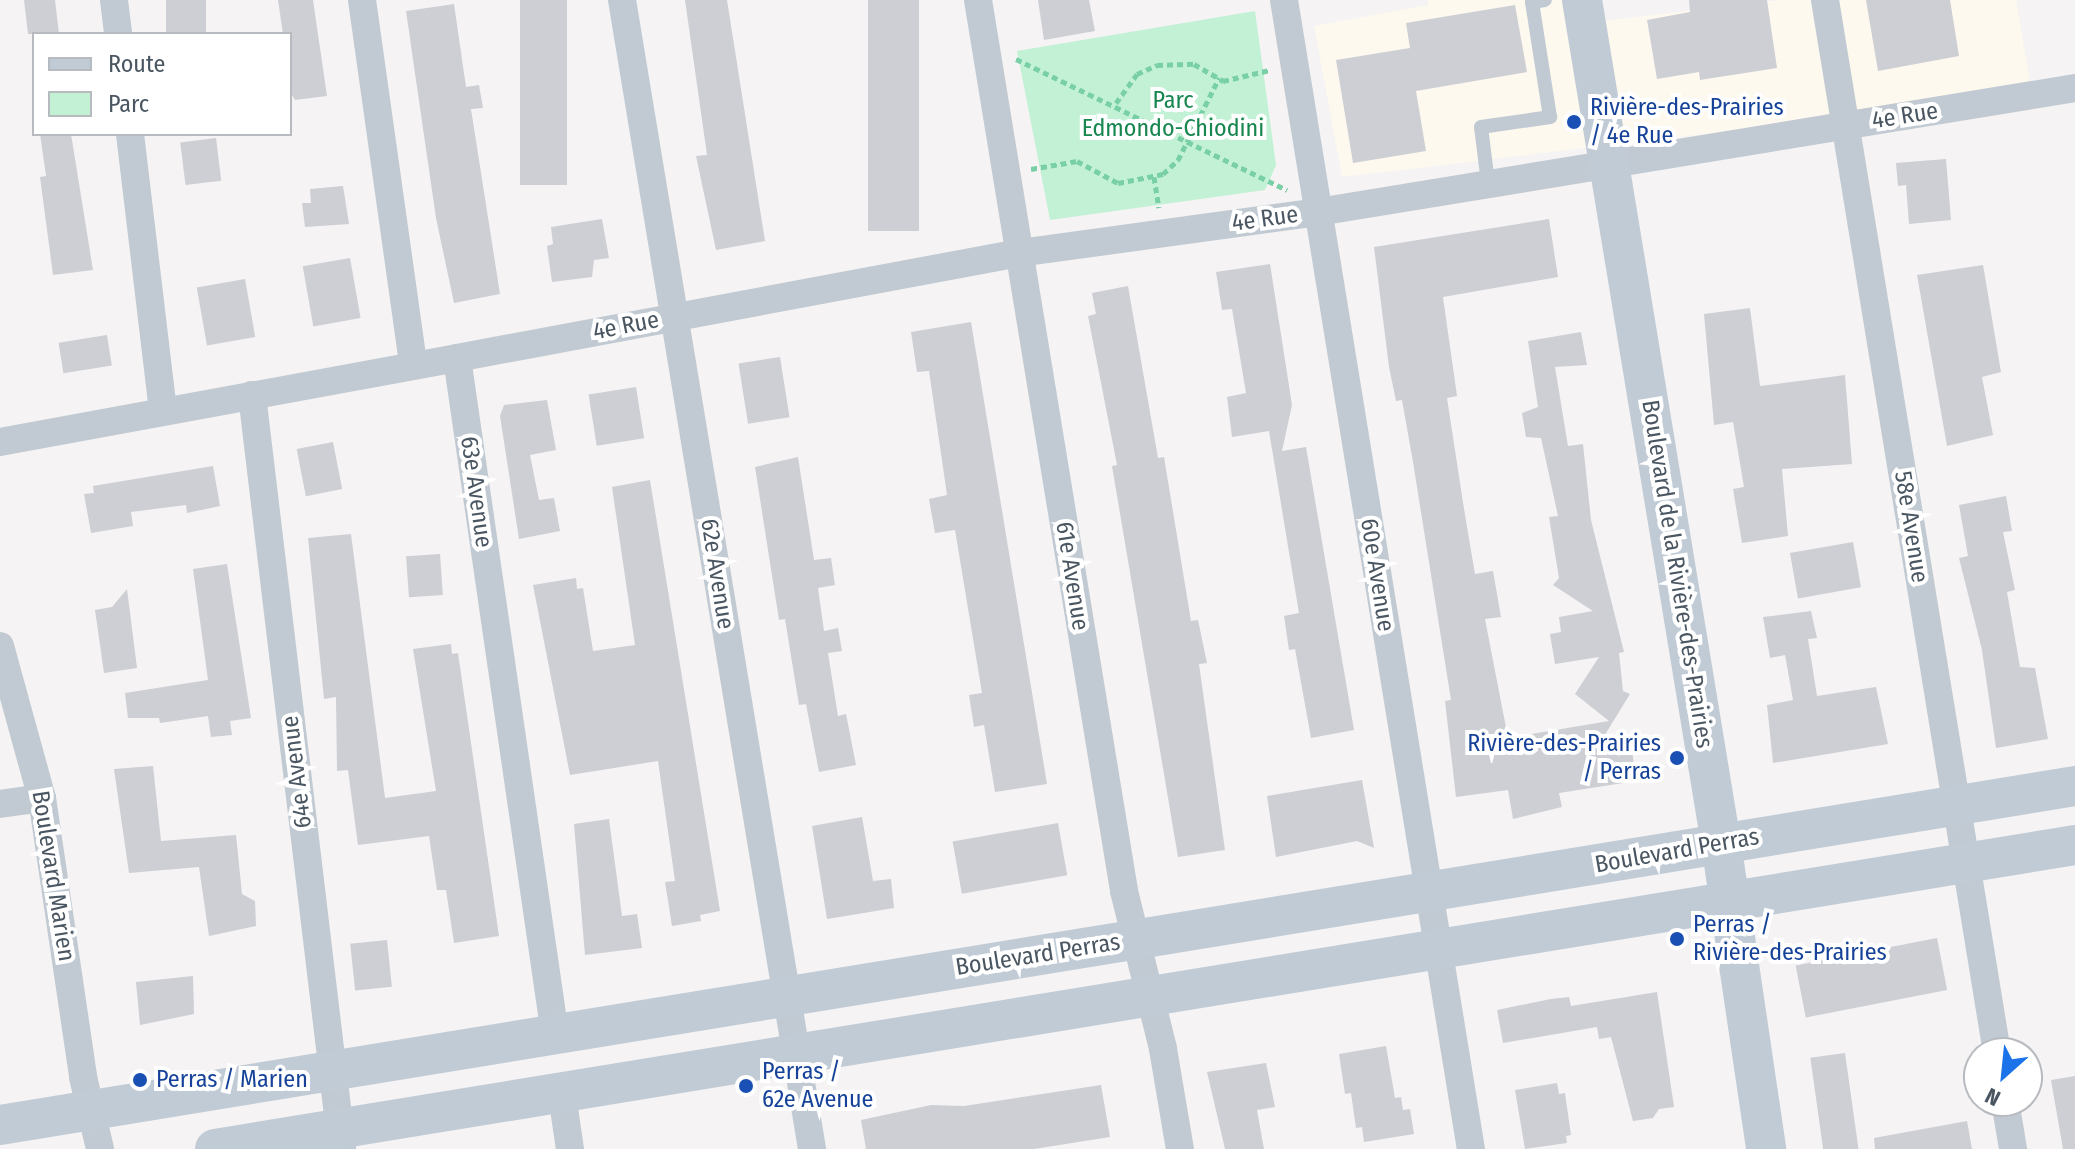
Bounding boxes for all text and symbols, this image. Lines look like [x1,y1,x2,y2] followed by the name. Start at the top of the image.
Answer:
[32,32,292,136] legend
[108,50,165,78] text: Route
[1082,87,1264,143] park label: Parc Edmondo-Chiodini
[108,90,149,118] text: Parc
[1590,94,1784,150] place label: Rivière-des-Prairies / 4e Rue
[1870,97,1940,135] street label: 4e Rue
[1565,113,1583,131] marker: Rivière-des-Prairies / 4e Rue
[1230,200,1300,238] street label: 4e Rue
[591,306,661,346] street label: 4e Rue
[1635,398,1719,750] street label: Boulevard de la Rivière-des-Prairies
[454,434,498,550] street label: 63e Avenue
[1888,469,1934,585] street label: 58e Avenue
[1354,516,1400,634] street label: 60e Avenue
[694,517,740,631] street label: 62e Avenue
[1049,520,1095,632] street label: 61e Avenue
[276,714,318,830] street label: 64e Avenue
[1467,730,1661,786] place label: Rivière-des-Prairies / Perras
[1668,749,1686,767] marker: Rivière-des-Prairies / Perras
[25,789,81,963] street label: Boulevard Marien
[1593,822,1761,880] street label: Boulevard Perras
[1693,911,1887,967] place label: Perras / Rivière-des-Prairies
[954,928,1122,982] street label: Boulevard Perras
[1668,930,1686,948] marker: Perras / Rivière-des-Prairies
[1963,1037,2043,1117] north arrow
[762,1058,873,1114] place label: Perras / 62e Avenue
[156,1066,308,1094] place label: Perras / Marien
[131,1071,149,1089] marker: Perras / Marien
[737,1077,755,1095] marker: Perras / 62e Avenue
[1981,1082,2005,1112] text: N

